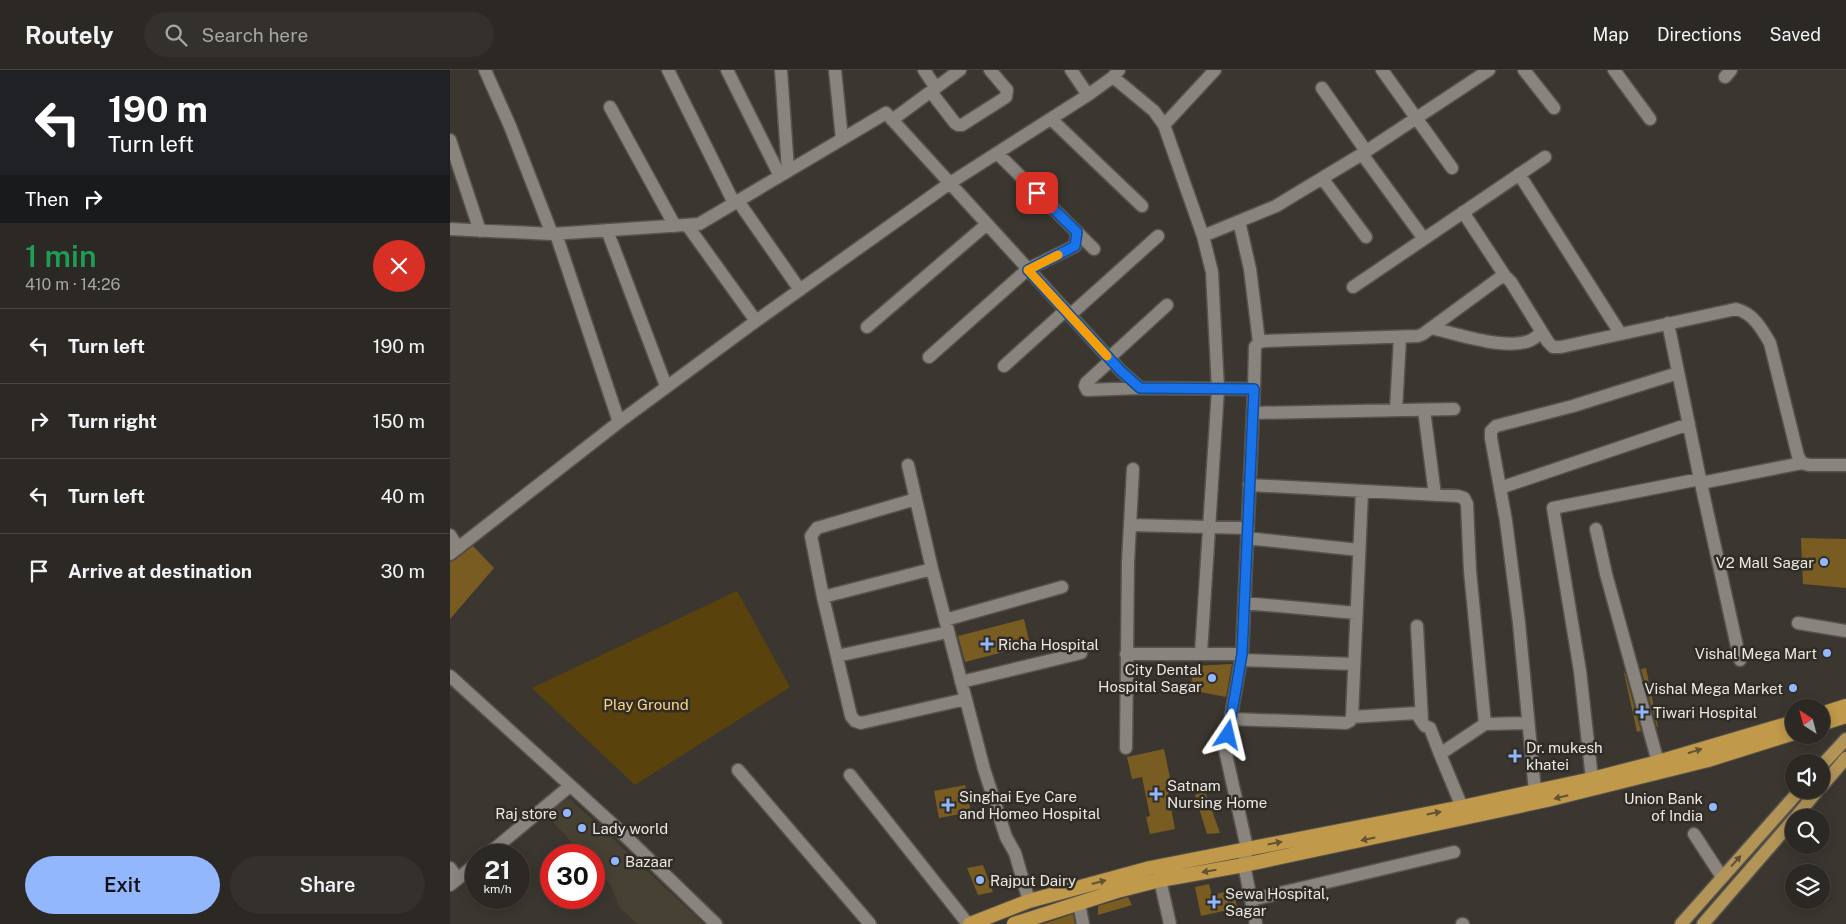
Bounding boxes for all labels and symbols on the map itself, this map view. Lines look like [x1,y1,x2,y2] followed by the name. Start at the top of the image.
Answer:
[1016,172,1058,214] pin
[1716,554,1814,571] place label: V2 Mall Sagar
[1818,556,1830,568] marker: V2 Mall Sagar
[998,636,1099,653] place label: Richa Hospital
[980,637,994,651] marker: Richa Hospital
[1695,645,1817,662] place label: Vishal Mega Mart
[1821,647,1833,659] marker: Vishal Mega Mart
[1098,661,1202,695] place label: City Dental Hospital Sagar
[1206,672,1218,684] marker: City Dental Hospital Sagar
[1644,680,1783,697] place label: Vishal Mega Market
[1787,682,1799,694] marker: Vishal Mega Market
[603,696,689,713] park label: Play Ground
[1785,699,1830,744] north arrow
[1653,704,1757,721] place label: Tiwari Hospital
[1635,705,1649,719] marker: Tiwari Hospital
[1201,708,1253,760] position arrow
[1526,739,1603,773] place label: Dr. mukesh khatei
[1687,747,1702,755] one-way arrow
[1508,749,1522,763] marker: Dr. mukesh khatei
[1167,777,1267,811] place label: Satnam Nursing Home
[1149,787,1163,801] marker: Satnam Nursing Home
[959,788,1101,822] place label: Singhai Eye Care and Homeo Hospital
[1624,790,1703,824] place label: Union Bank of India
[1554,793,1569,801] one-way arrow
[941,798,955,812] marker: Singhai Eye Care and Homeo Hospital
[1707,801,1719,813] marker: Union Bank of India
[495,805,557,822] place label: Raj store
[561,807,573,819] marker: Raj store
[1427,808,1443,816] one-way arrow
[592,820,668,837] place label: Lady world
[576,822,588,834] marker: Lady world
[1360,835,1376,843] one-way arrow
[1267,839,1282,847] one-way arrow
[540,844,605,909] speed limit sign: 30
[625,853,673,870] place label: Bazaar
[609,855,621,867] marker: Bazaar
[1730,856,1742,868] one-way arrow
[1201,868,1217,876] one-way arrow
[990,872,1076,889] place label: Rajput Dairy
[974,874,986,886] marker: Rajput Dairy
[1091,877,1106,885] one-way arrow
[1225,885,1329,919] place label: Sewa Hospital, Sagar
[1207,895,1221,909] marker: Sewa Hospital, Sagar

